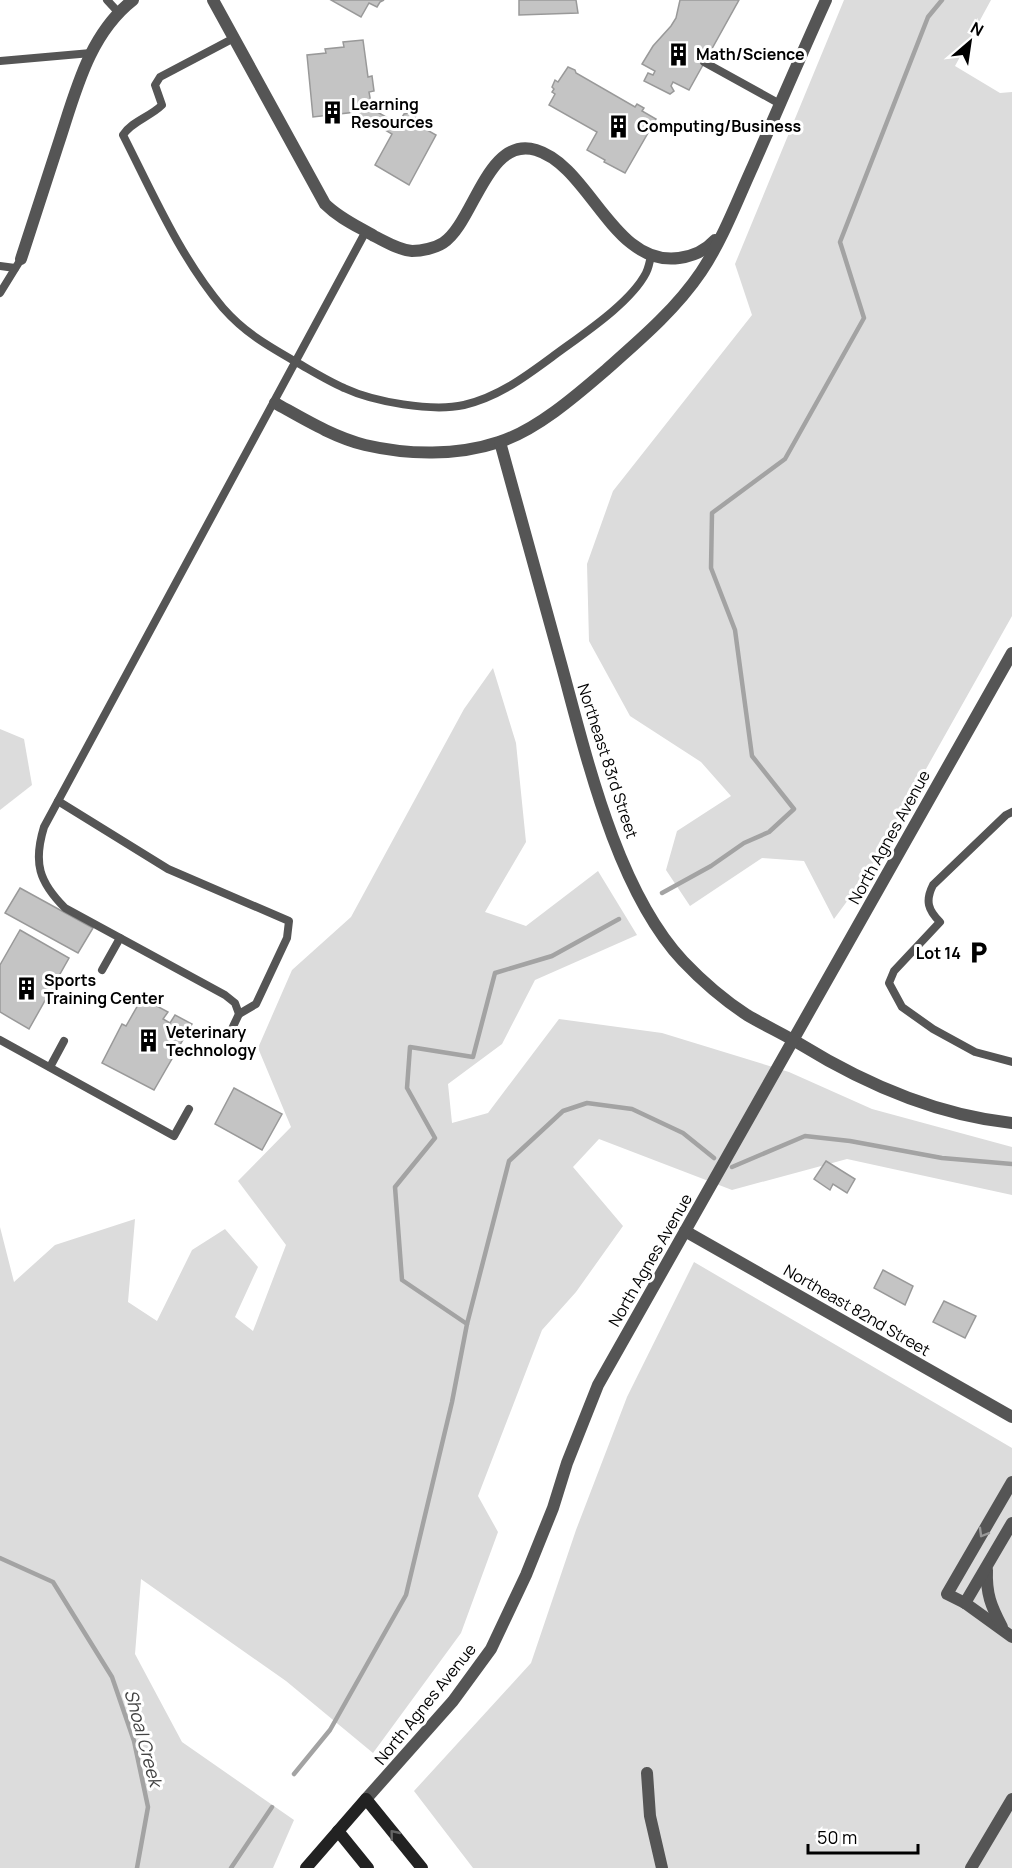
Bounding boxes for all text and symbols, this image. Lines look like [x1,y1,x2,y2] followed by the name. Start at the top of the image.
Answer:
[940,12,1000,72] north arrow
[967,16,988,41] text: N
[665,41,691,67] building icon: Math/Science
[696,43,805,65] place label: Math/Science
[351,93,434,133] place label: Learning Resources
[320,100,346,126] building icon: Learning Resources
[606,113,632,139] building icon: Computing/Business
[637,115,802,137] place label: Computing/Business
[573,681,643,841] street label: Northeast 83rd Street
[843,766,935,908] street label: North Agnes Avenue
[966,940,992,966] parking icon: Lot 14
[916,942,961,964] place label: Lot 14
[44,969,164,1009] place label: Sports Training Center
[13,976,39,1002] building icon: Sports Training Center
[166,1021,256,1061] place label: Veterinary Technology
[135,1028,161,1054] building icon: Veterinary Technology
[603,1190,697,1330] street label: North Agnes Avenue
[780,1259,934,1361] street label: Northeast 82nd Street
[979,1527,990,1537] one-way arrow
[369,1639,481,1769] street label: North Agnes Avenue
[120,1687,169,1792] water label: Shoal Creek
[808,1817,918,1855] scale bar
[817,1825,857,1849] text: 50 m
[391,1829,402,1840] one-way arrow

